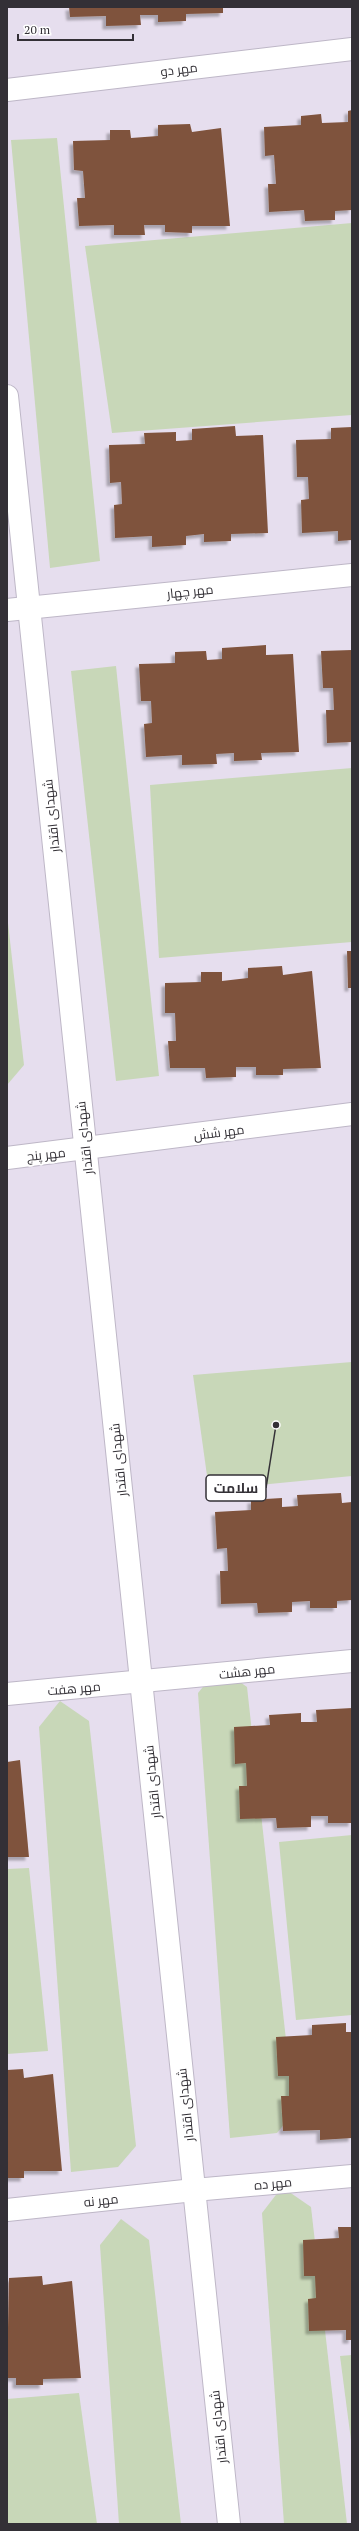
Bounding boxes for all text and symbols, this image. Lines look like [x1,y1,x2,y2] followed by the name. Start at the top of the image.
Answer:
[18,16,133,42] scale bar
[24,22,51,37] text: 20 m
[159,58,199,80] street label: مهر دو
[165,580,214,604] street label: مهر چهار
[38,778,64,855] street label: شهدای اقتدار
[71,1100,97,1177] street label: شهدای اقتدار
[193,1120,245,1144] street label: مهر شش
[25,1143,67,1166] street label: مهر پنج
[105,1422,131,1499] street label: شهدای اقتدار
[206,1475,266,1501] callout: سلامت
[214,1478,258,1497] text: سلامت
[218,1659,276,1683] street label: مهر هشت
[47,1677,101,1699] street label: مهر هفت
[139,1744,165,1821] street label: شهدای اقتدار
[172,2067,198,2144] street label: شهدای اقتدار
[253,2172,293,2194] street label: مهر ده
[83,2189,119,2211] street label: مهر نه
[205,2389,231,2466] street label: شهدای اقتدار

